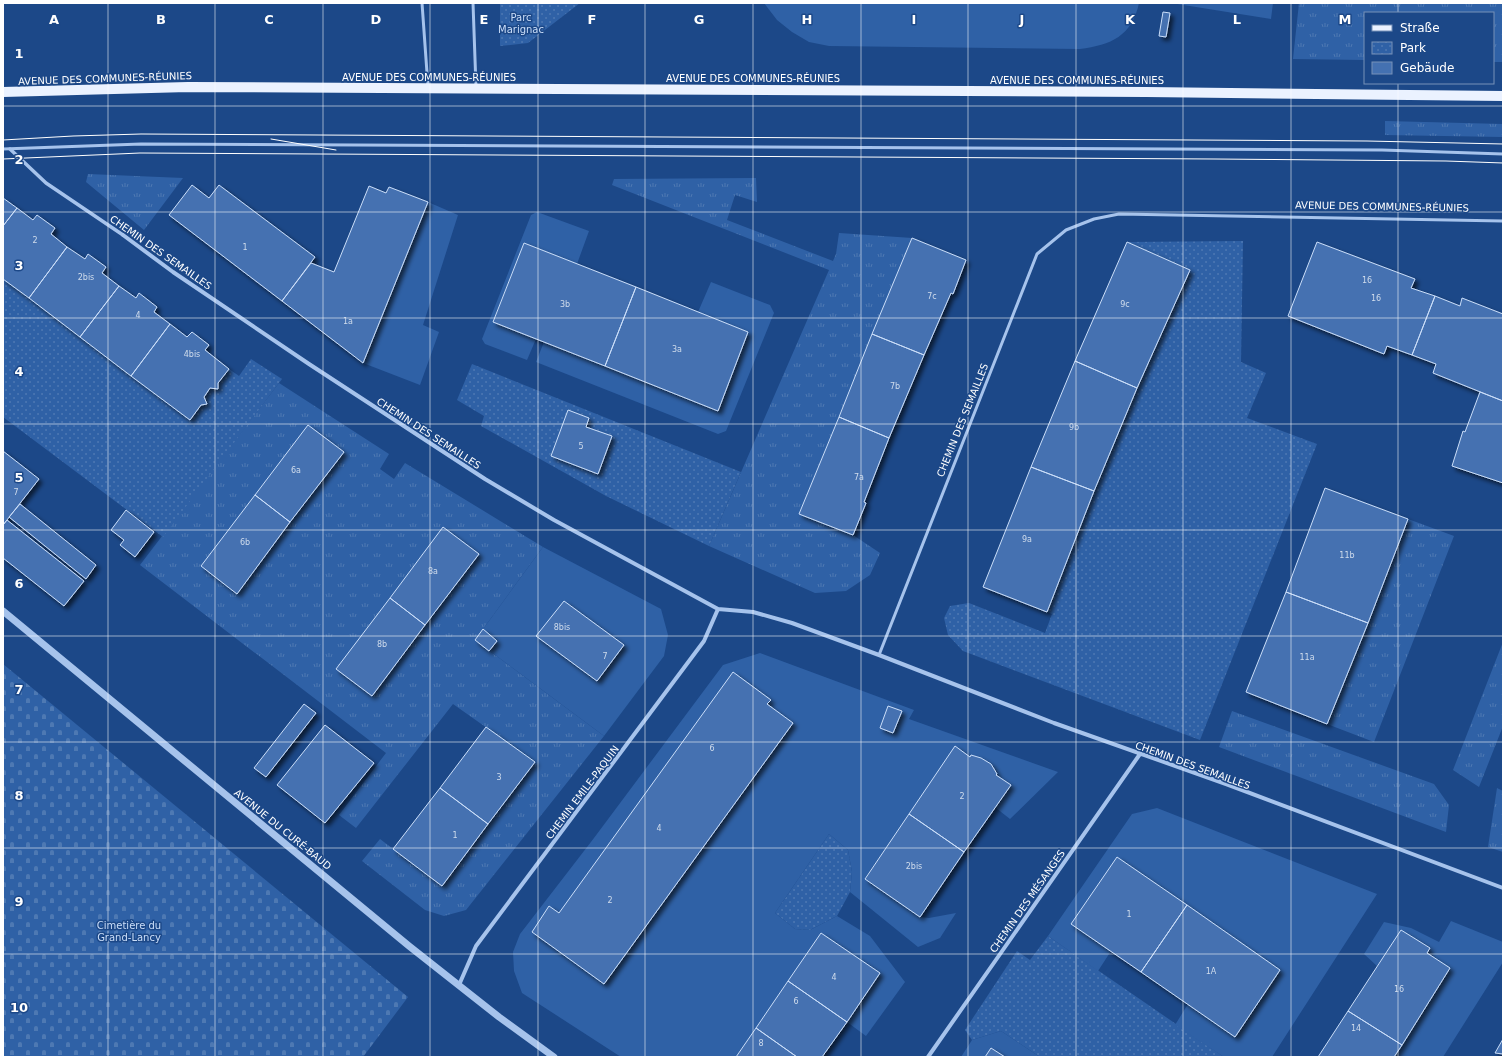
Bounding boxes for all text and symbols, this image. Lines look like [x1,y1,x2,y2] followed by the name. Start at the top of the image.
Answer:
[49,12,59,27] text: A
[156,12,166,27] text: B
[264,12,274,27] text: C
[371,12,382,27] text: D
[480,12,488,27] text: E
[498,12,544,35] park label: Parc Marignac
[588,12,596,27] text: F
[694,12,704,27] text: G
[802,12,812,27] text: H
[912,12,916,27] text: I
[1019,12,1024,27] text: J
[1125,12,1136,27] text: K
[1233,12,1241,27] text: L
[1339,12,1351,27] text: M
[1364,12,1494,84] legend
[1400,21,1440,35] text: Straße
[1400,41,1426,55] text: Park
[14,46,24,61] text: 1
[1400,61,1454,75] text: Gebäude
[18,69,192,87] street label: AVENUE DES COMMUNES-RÉUNIES
[342,71,516,83] street label: AVENUE DES COMMUNES-RÉUNIES
[666,72,840,84] street label: AVENUE DES COMMUNES-RÉUNIES
[990,74,1164,86] street label: AVENUE DES COMMUNES-RÉUNIES
[14,152,24,167] text: 2
[1295,198,1469,214] street label: AVENUE DES COMMUNES-RÉUNIES
[108,213,214,292] street label: CHEMIN DES SEMAILLES
[32,236,38,245] house number: 2
[242,243,248,252] house number: 1
[14,258,24,273] text: 3
[78,273,94,282] house number: 2bis
[1362,276,1372,285] house number: 16
[927,292,937,301] house number: 7c
[1371,294,1381,303] house number: 16
[560,300,570,309] house number: 3b
[1120,300,1130,309] house number: 9c
[135,311,141,320] house number: 4
[343,317,353,326] house number: 1a
[672,345,682,354] house number: 3a
[184,350,200,359] house number: 4bis
[935,362,990,479] street label: CHEMIN DES SEMAILLES
[14,364,24,379] text: 4
[890,382,900,391] house number: 7b
[375,396,483,471] street label: CHEMIN DES SEMAILLES
[1069,423,1079,432] house number: 9b
[578,442,584,451] house number: 5
[291,466,301,475] house number: 6a
[14,470,24,485] text: 5
[854,473,864,482] house number: 7a
[13,488,19,497] house number: 7
[1022,535,1032,544] house number: 9a
[240,538,250,547] house number: 6b
[1339,551,1355,560] house number: 11b
[428,567,438,576] house number: 8a
[14,576,24,591] text: 6
[554,623,570,632] house number: 8bis
[377,640,387,649] house number: 8b
[602,652,608,661] house number: 7
[1299,653,1315,662] house number: 11a
[14,682,24,697] text: 7
[1134,740,1252,791] street label: CHEMIN DES SEMAILLES
[544,743,621,841] street label: CHEMIN EMILE-PAQUIN
[709,744,715,753] house number: 6
[496,773,502,782] house number: 3
[232,786,334,872] street label: AVENUE DU CURÉ-BAUD
[14,788,24,803] text: 8
[959,792,965,801] house number: 2
[656,824,662,833] house number: 4
[452,831,458,840] house number: 1
[987,847,1067,955] street label: CHEMIN DES MÉSANGES
[906,862,922,871] house number: 2bis
[14,894,24,909] text: 9
[607,896,613,905] house number: 2
[1126,910,1132,919] house number: 1
[97,920,161,943] park label: Cimetière du Grand-Lancy
[1206,967,1217,976] house number: 1A
[831,973,837,982] house number: 4
[1394,985,1404,994] house number: 16
[793,997,799,1006] house number: 6
[10,1000,28,1015] text: 10
[1351,1024,1361,1033] house number: 14
[758,1039,764,1048] house number: 8

